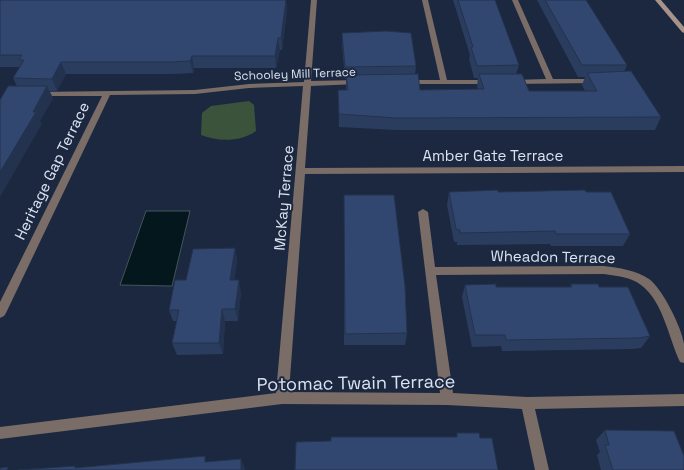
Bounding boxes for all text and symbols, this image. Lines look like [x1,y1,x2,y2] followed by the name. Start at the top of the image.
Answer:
[234,64,356,84] street label: Schooley Mill Terrace
[10,99,93,243] street label: Heritage Gap Terrace
[269,144,298,251] street label: McKay Terrace
[423,146,564,165] street label: Amber Gate Terrace
[490,246,616,267] street label: Wheadon Terrace
[257,369,455,396] street label: Potomac Twain Terrace

